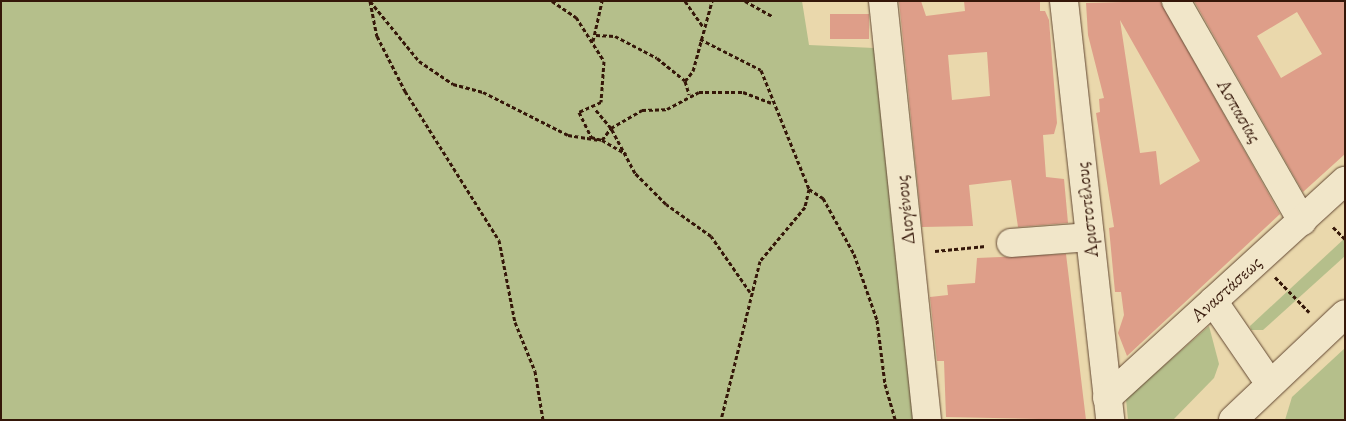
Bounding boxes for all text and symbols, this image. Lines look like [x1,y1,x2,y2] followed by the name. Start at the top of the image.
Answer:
[1212,75,1266,147] street label: Ασπασίας
[1071,161,1103,259] street label: Αριστοτέλους
[890,174,920,246] street label: Διογένους
[1186,251,1266,327] street label: Αναστάσεως

